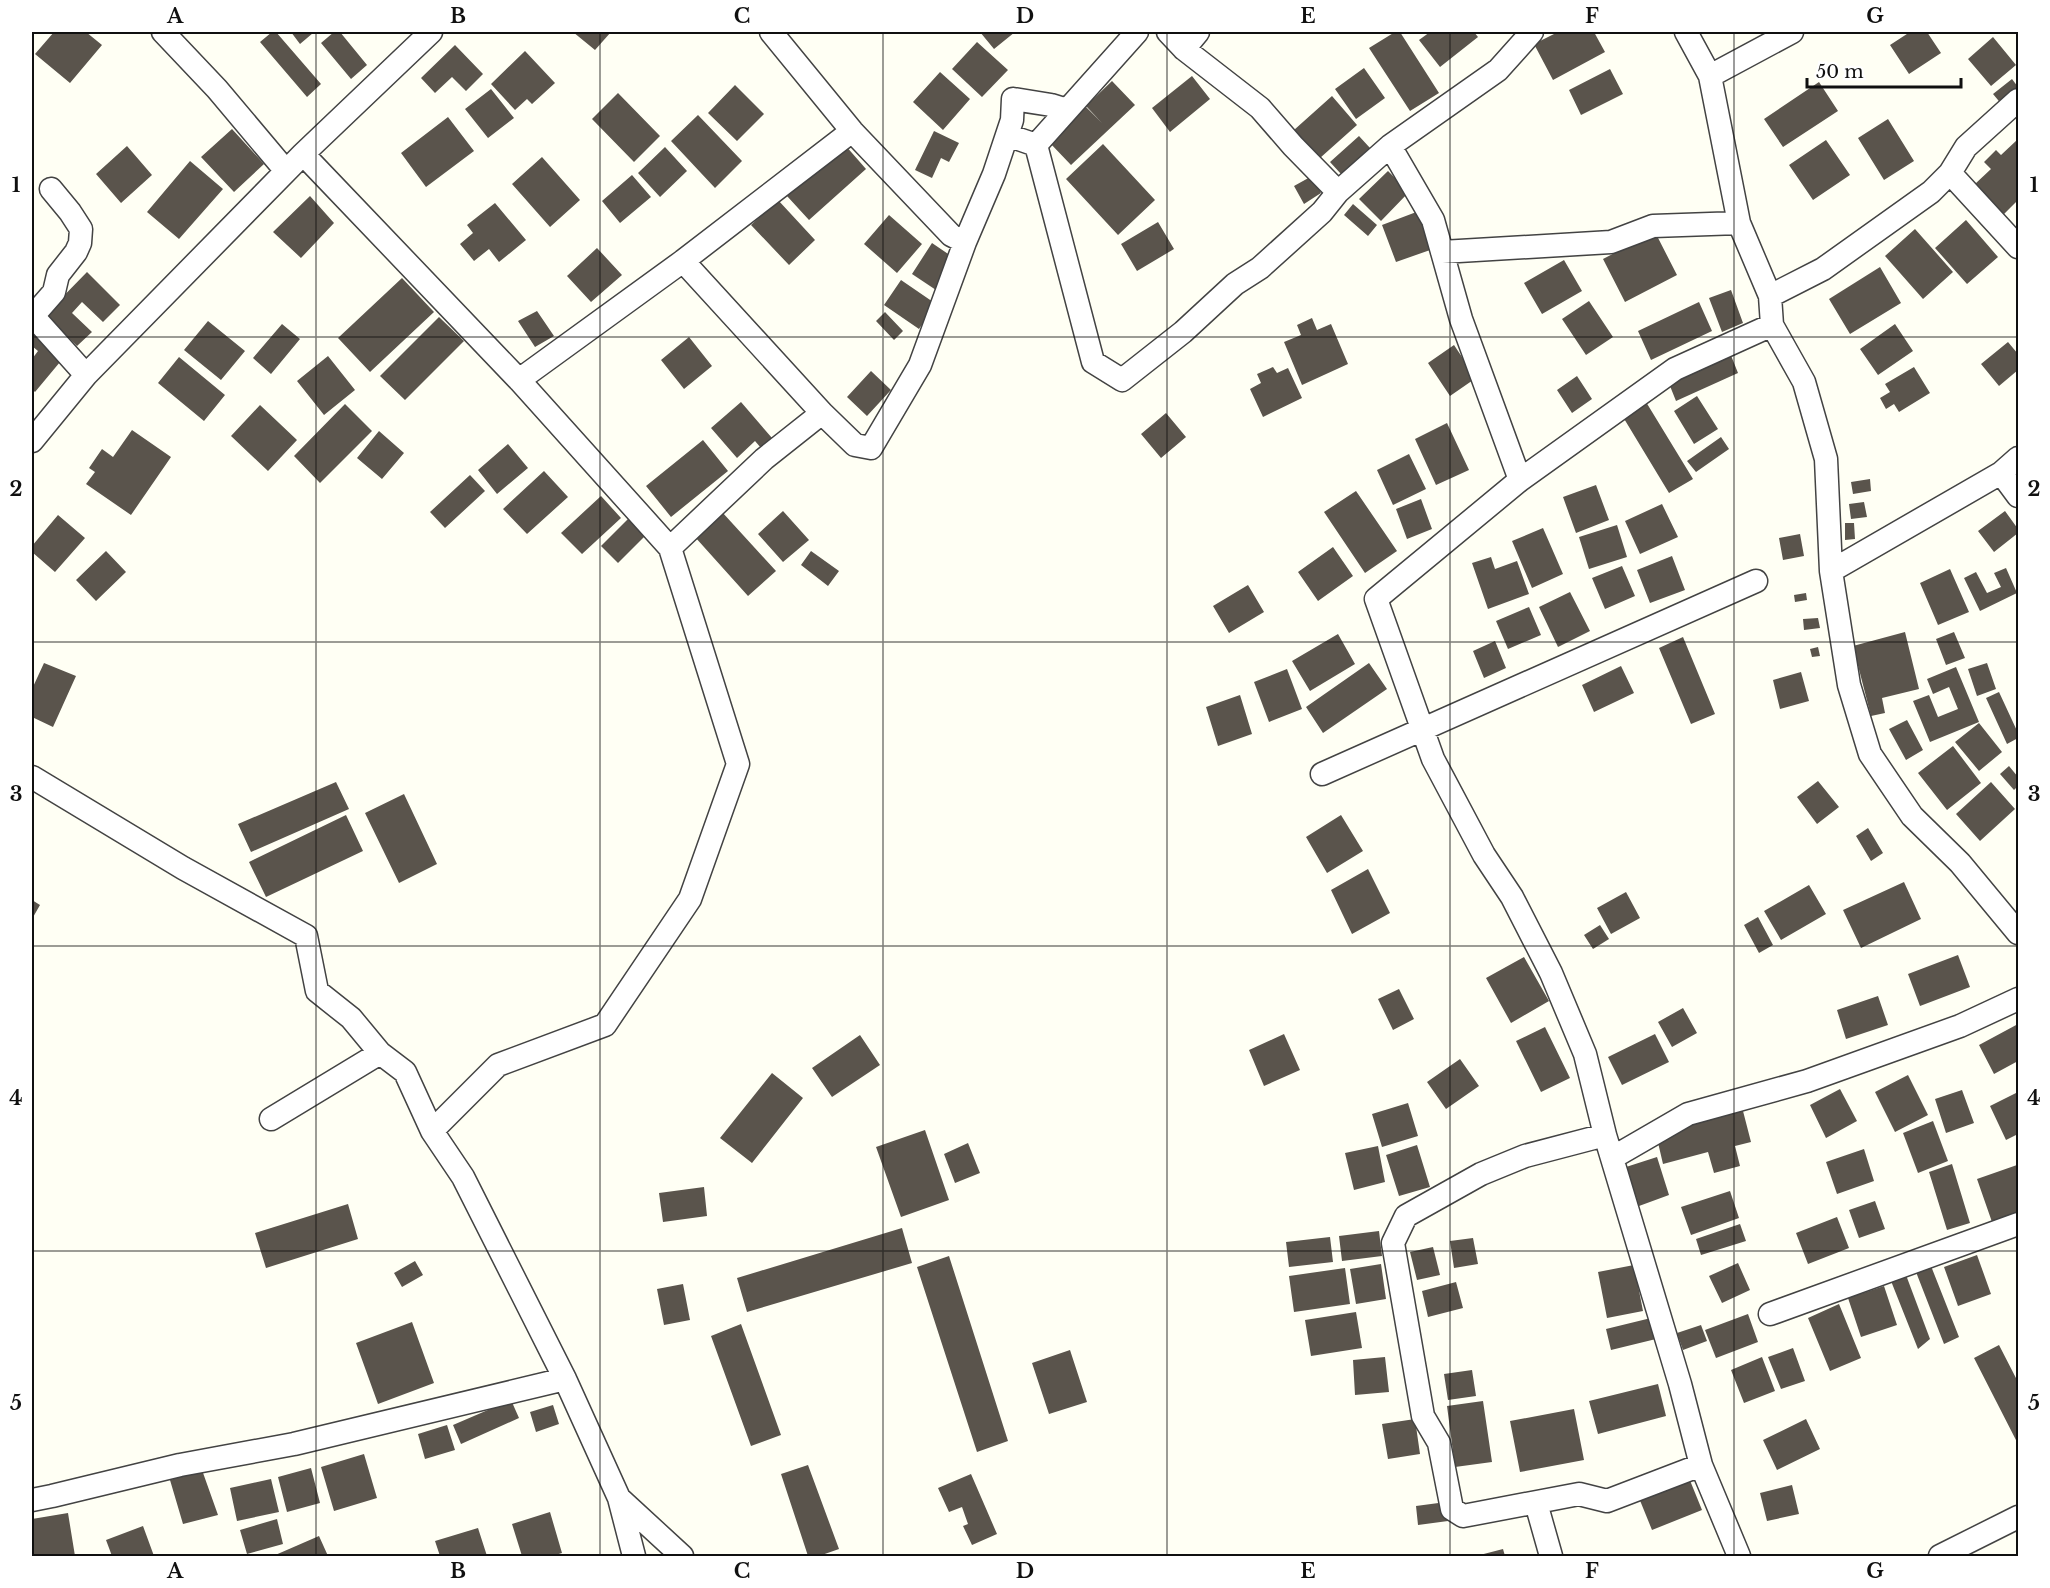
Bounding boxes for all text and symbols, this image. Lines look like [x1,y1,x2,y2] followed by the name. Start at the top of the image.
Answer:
[166,4,184,28] text: A
[450,4,466,28] text: B
[734,4,750,28] text: C
[1016,4,1034,28] text: D
[1300,4,1316,28] text: E
[1585,4,1599,28] text: F
[1866,4,1884,28] text: G
[1807,51,1962,89] scale bar
[1816,61,1864,83] text: 50 m
[12,173,21,197] text: 1
[2030,173,2039,197] text: 1
[9,477,23,501] text: 2
[2027,477,2041,501] text: 2
[10,782,22,806] text: 3
[2028,782,2040,806] text: 3
[9,1086,23,1110] text: 4
[2027,1086,2041,1110] text: 4
[10,1391,22,1415] text: 5
[2028,1391,2040,1415] text: 5
[166,1559,184,1583] text: A
[450,1559,466,1583] text: B
[734,1559,750,1583] text: C
[1016,1559,1034,1583] text: D
[1300,1559,1316,1583] text: E
[1585,1559,1599,1583] text: F
[1866,1559,1884,1583] text: G

